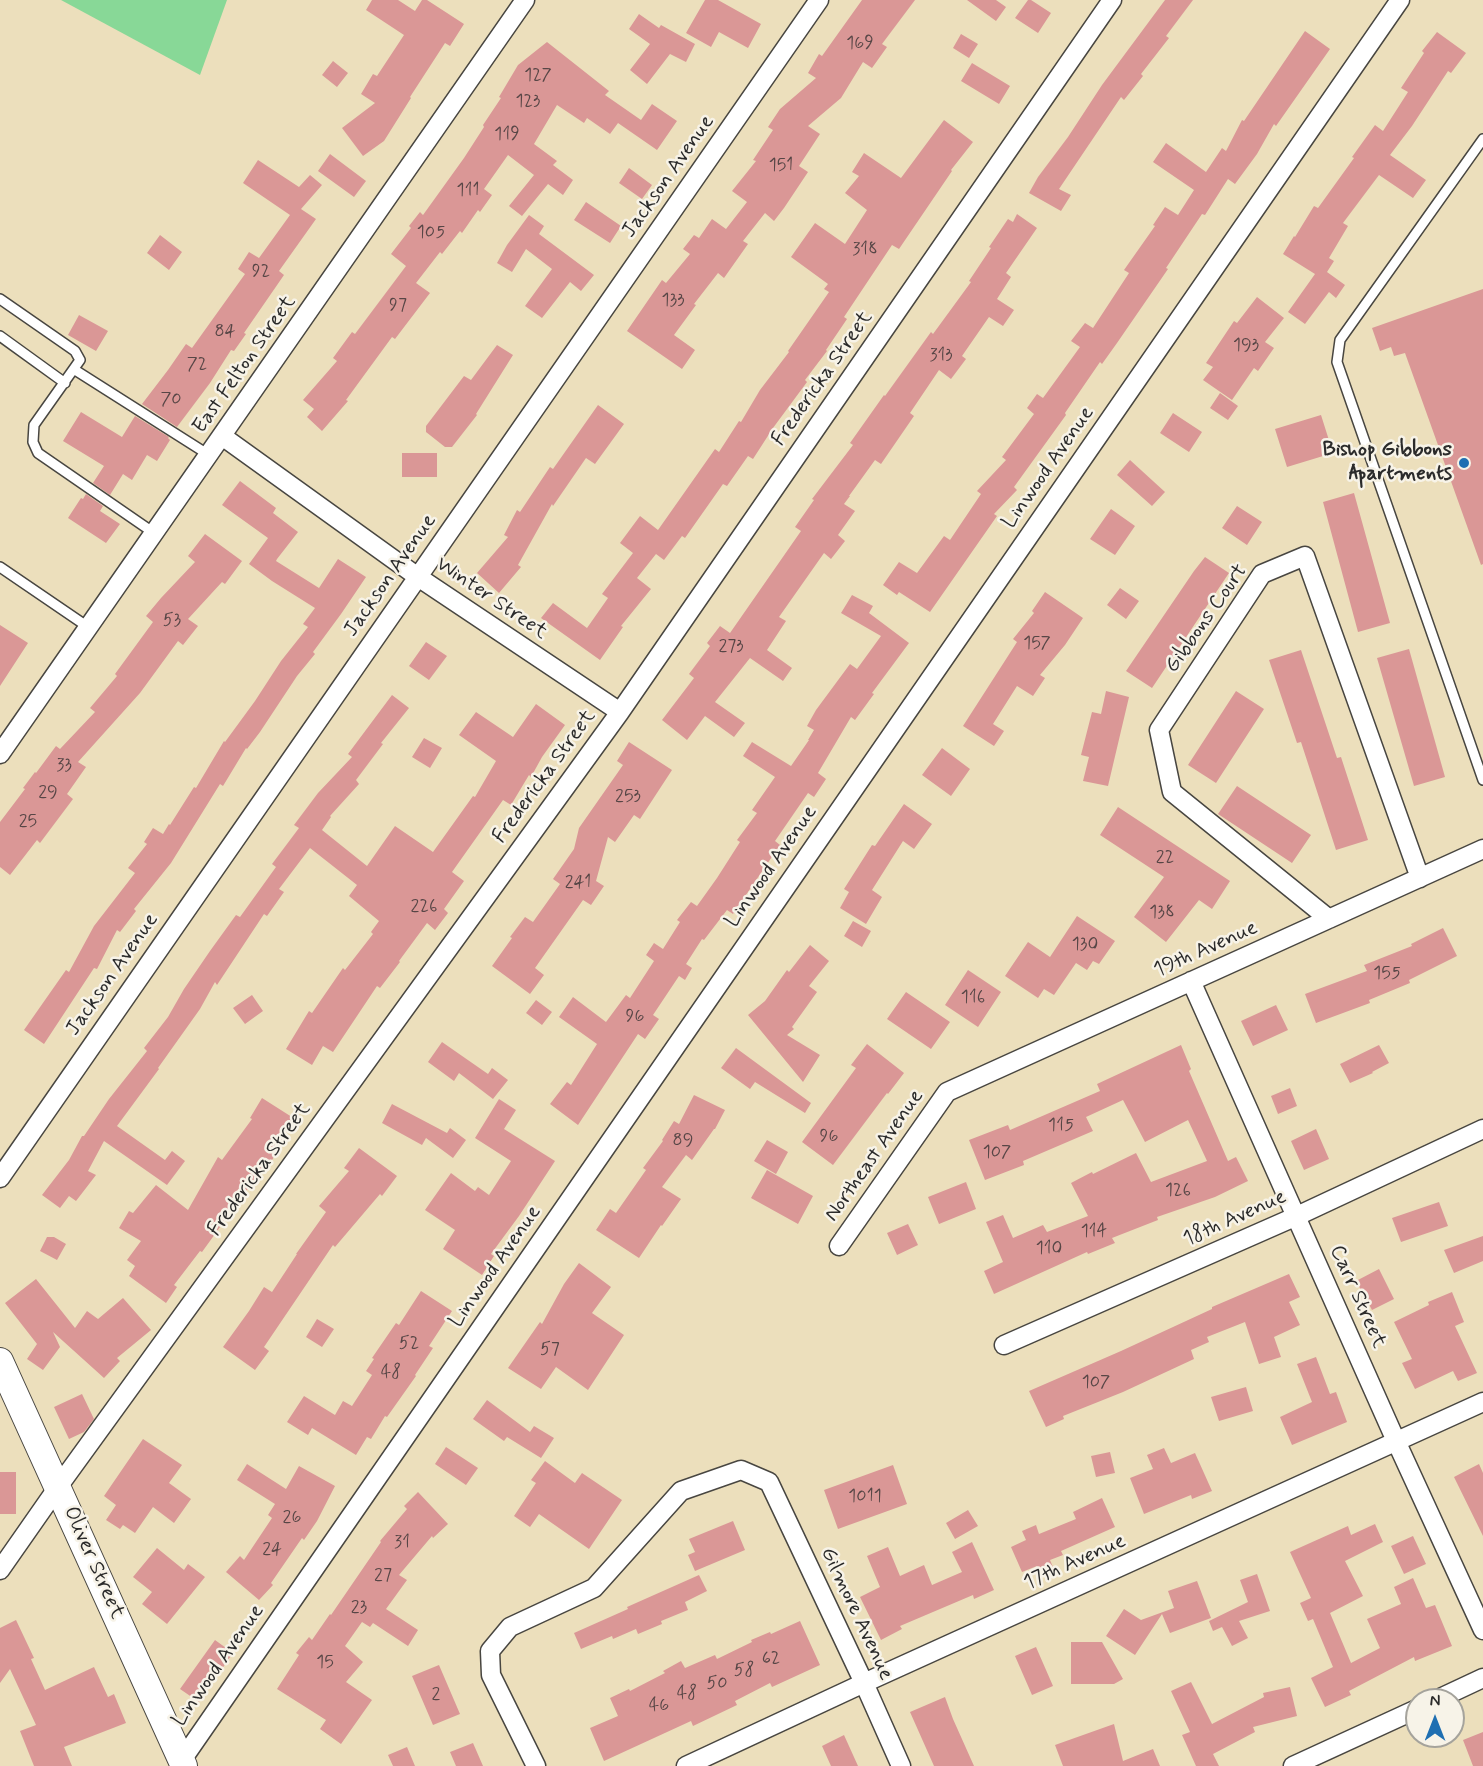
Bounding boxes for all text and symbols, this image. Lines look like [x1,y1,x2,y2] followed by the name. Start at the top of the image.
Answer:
[846,33,874,55] house number: 169
[524,65,552,87] house number: 127
[516,91,540,113] house number: 123
[617,111,721,243] street label: Jackson Avenue
[494,124,520,146] house number: 119
[769,155,793,177] house number: 151
[457,180,479,202] house number: 111
[417,222,445,244] house number: 105
[852,239,878,261] house number: 318
[252,261,270,283] house number: 92
[661,290,685,312] house number: 133
[188,291,302,439] street label: East Felton Street
[389,295,407,317] house number: 97
[767,307,879,451] street label: Fredericka Street
[214,321,236,343] house number: 84
[1233,335,1259,357] house number: 193
[929,345,953,367] house number: 313
[187,354,207,376] house number: 72
[160,389,182,411] house number: 70
[998,402,1100,534] street label: Linwood Avenue
[1322,438,1452,488] place label: Bishop Gibbons Apartments
[1457,456,1471,470] marker: Bishop Gibbons Apartments
[339,510,443,642] street label: Jackson Avenue
[430,552,552,646] street label: Winter Street
[1160,560,1254,678] street label: Gibbons Court
[163,610,181,632] house number: 53
[1023,633,1051,655] house number: 157
[718,636,744,658] house number: 273
[488,705,602,849] street label: Fredericka Street
[56,755,72,777] house number: 33
[38,782,58,804] house number: 29
[615,786,641,808] house number: 253
[721,801,823,933] street label: Linwood Avenue
[19,811,37,833] house number: 25
[1156,847,1174,869] house number: 22
[565,872,591,894] house number: 241
[411,896,437,918] house number: 226
[1149,902,1175,924] house number: 138
[61,909,165,1041] street label: Jackson Avenue
[1150,916,1262,984] street label: 19th Avenue
[1072,934,1098,956] house number: 130
[1373,963,1401,985] house number: 155
[961,987,985,1009] house number: 116
[626,1006,644,1028] house number: 96
[820,1085,930,1227] street label: Northeast Avenue
[203,1098,317,1242] street label: Fredericka Street
[1048,1115,1074,1137] house number: 115
[820,1126,838,1148] house number: 96
[673,1130,693,1152] house number: 89
[983,1142,1011,1164] house number: 107
[1165,1180,1191,1202] house number: 126
[1180,1185,1290,1253] street label: 18th Avenue
[445,1201,547,1333] street label: Linwood Avenue
[1081,1221,1107,1243] house number: 114
[1036,1238,1062,1260] house number: 110
[1323,1242,1391,1352] street label: Carr Street
[399,1333,419,1355] house number: 52
[540,1339,560,1361] house number: 57
[381,1362,401,1384] house number: 48
[1082,1372,1110,1394] house number: 107
[848,1486,882,1508] house number: 1011
[57,1503,129,1623] street label: Oliver Street
[283,1507,301,1529] house number: 26
[1020,1529,1130,1597] street label: 17th Avenue
[394,1532,410,1554] house number: 31
[262,1539,282,1561] house number: 24
[814,1543,898,1685] street label: Gilmore Avenue
[374,1565,392,1587] house number: 27
[351,1597,367,1619] house number: 23
[168,1600,270,1732] street label: Linwood Avenue
[762,1648,780,1670] house number: 62
[316,1652,334,1674] house number: 15
[734,1660,754,1682] house number: 58
[706,1673,728,1695] house number: 50
[677,1683,697,1705] house number: 48
[432,1684,440,1706] house number: 2
[1405,1688,1465,1748] north arrow
[1430,1691,1440,1712] text: N
[649,1695,669,1717] house number: 46

